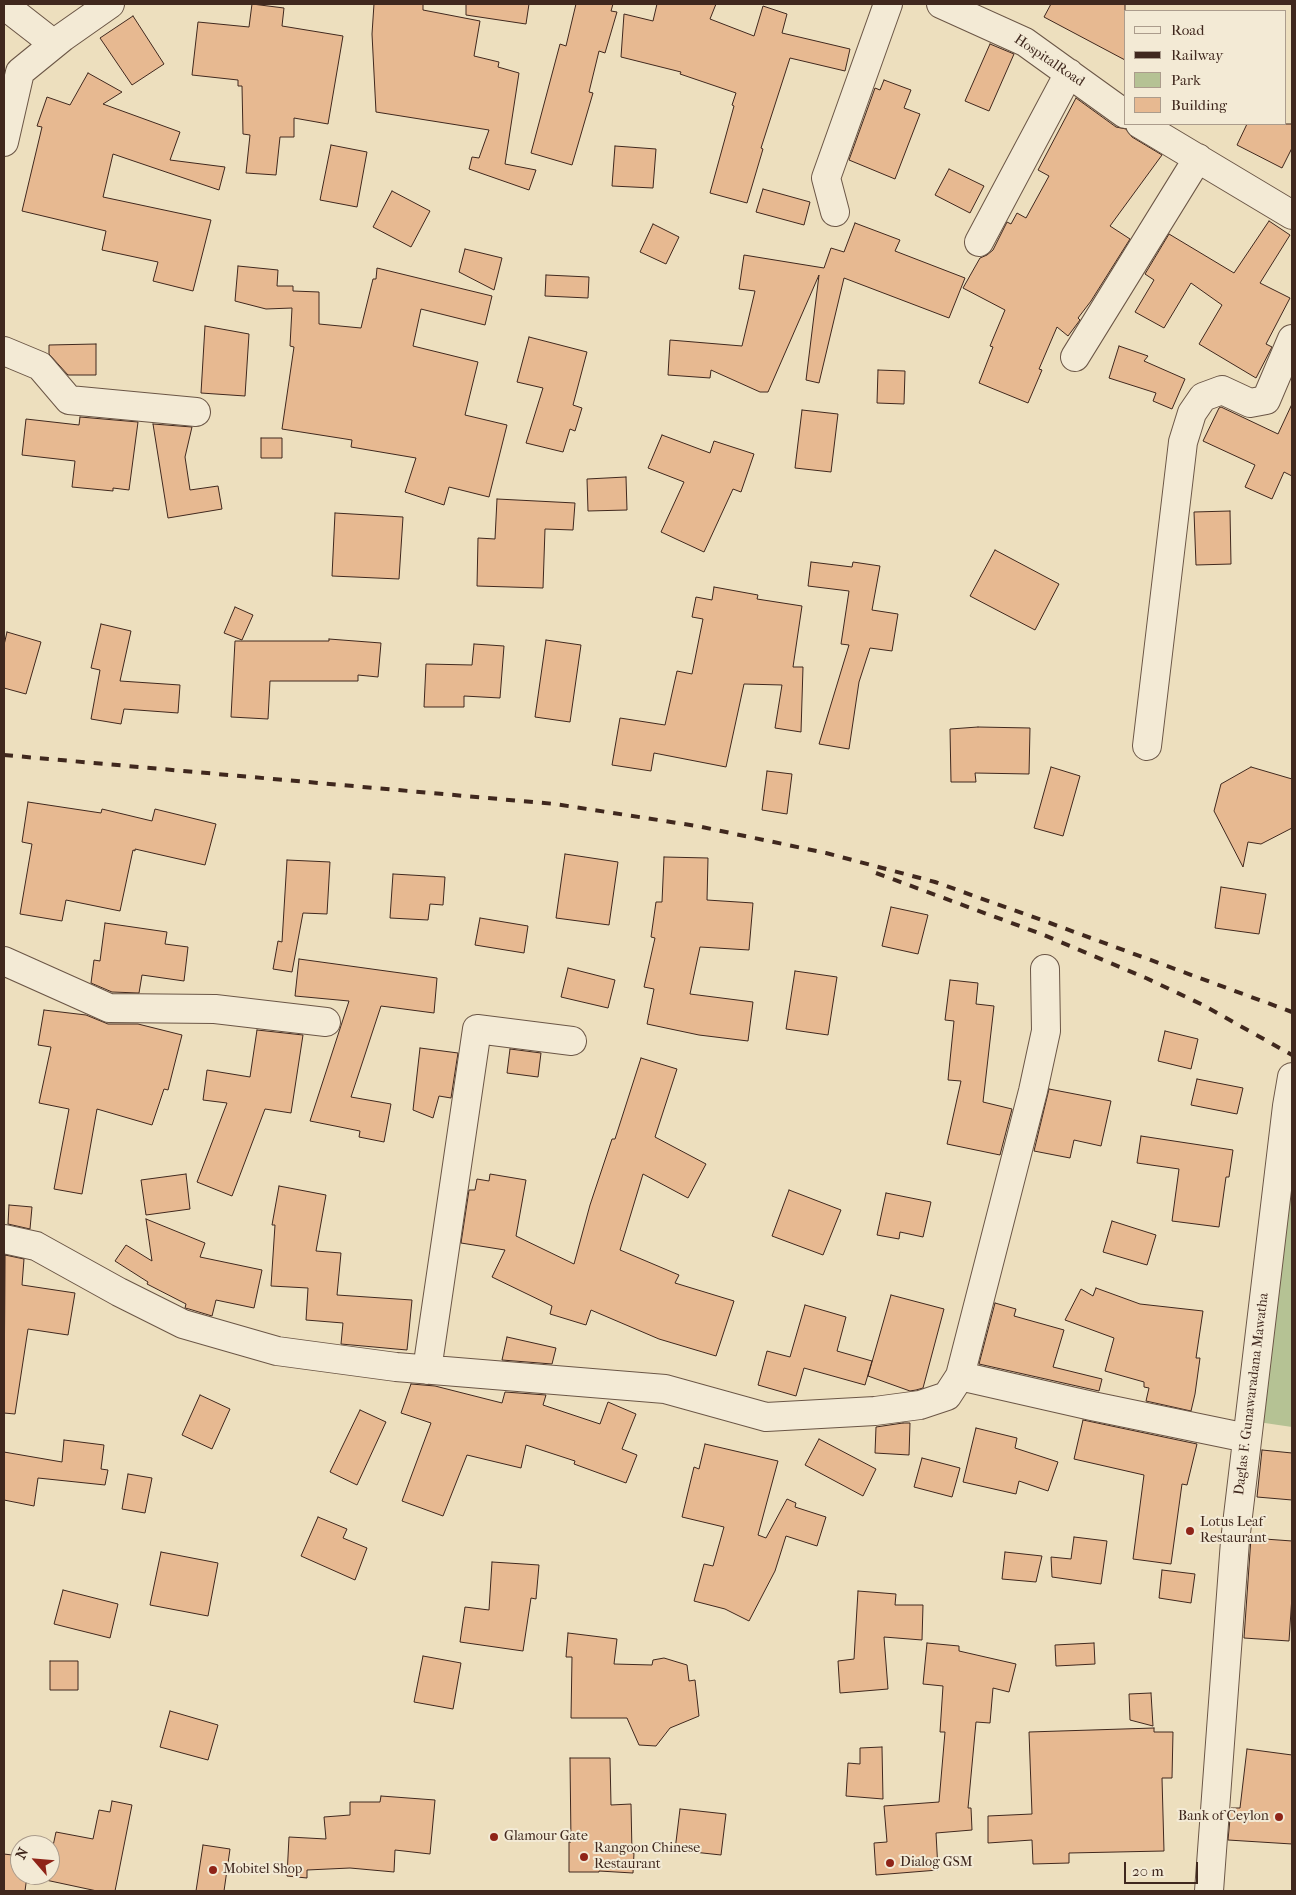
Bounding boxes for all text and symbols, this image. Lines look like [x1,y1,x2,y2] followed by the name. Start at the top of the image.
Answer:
[1124,10,1286,125] legend
[1171,21,1204,39] text: Road
[1011,31,1087,91] street label: HospitalRoad
[1171,46,1223,64] text: Railway
[1171,71,1201,89] text: Park
[1171,96,1227,114] text: Building
[1231,1292,1273,1496] street label: Daglas F. Gunawaradana Mawatha
[1200,1515,1267,1548] place label: Lotus Leaf Restaurant
[1184,1525,1196,1537] marker: Lotus Leaf Restaurant
[1178,1809,1269,1825] place label: Bank of Ceylon
[1273,1811,1285,1823] marker: Bank of Ceylon
[504,1829,588,1845] place label: Glamour Gate
[488,1831,500,1843] marker: Glamour Gate
[10,1835,60,1885] north arrow
[594,1841,700,1874] place label: Rangoon Chinese Restaurant
[12,1845,32,1862] text: N
[578,1851,590,1863] marker: Rangoon Chinese Restaurant
[1126,1852,1200,1884] scale bar
[900,1855,973,1871] place label: Dialog GSM
[884,1857,896,1869] marker: Dialog GSM
[223,1862,302,1878] place label: Mobitel Shop
[1132,1862,1164,1880] text: 20 m
[207,1864,219,1876] marker: Mobitel Shop

